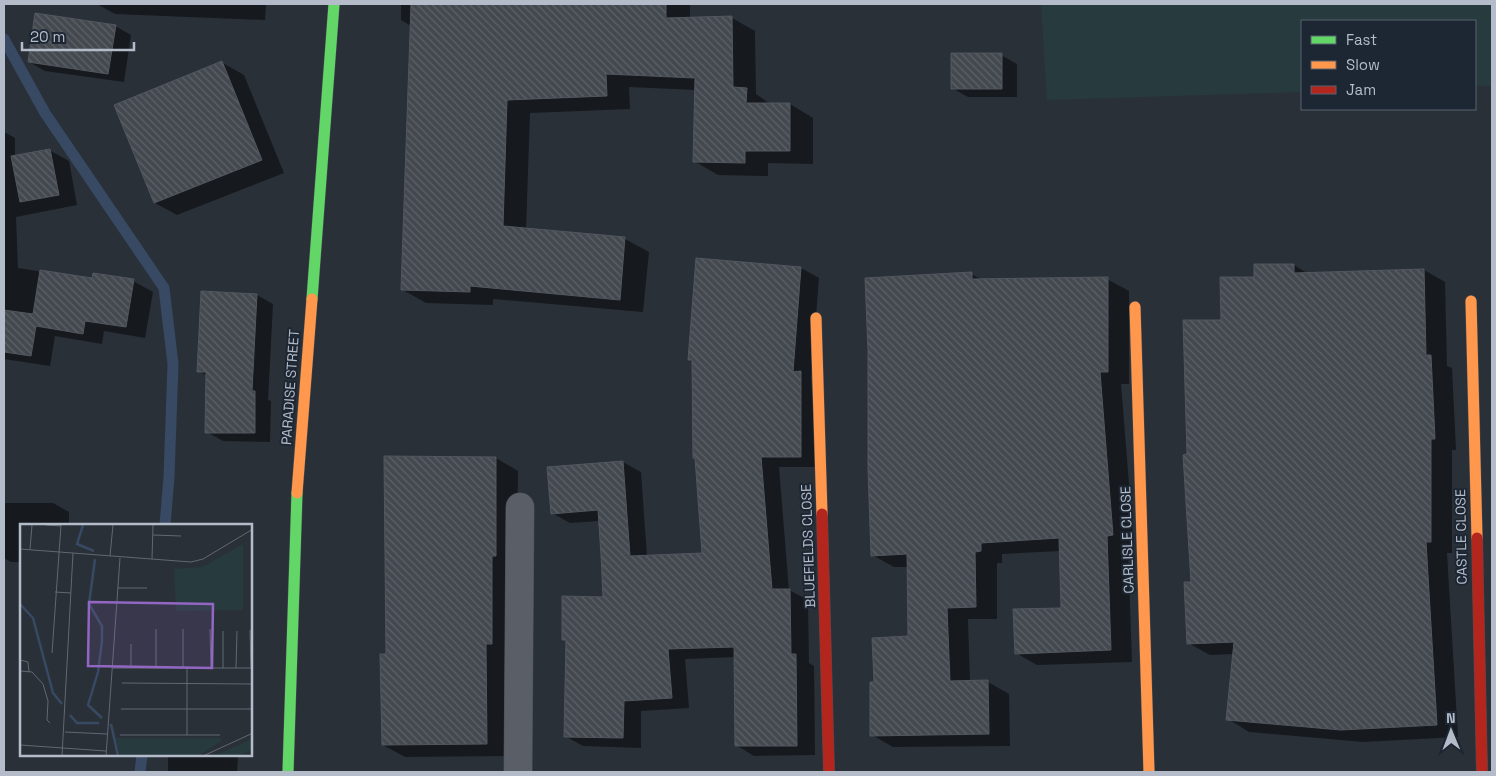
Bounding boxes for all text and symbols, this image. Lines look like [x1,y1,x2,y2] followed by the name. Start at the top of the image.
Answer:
[22,20,135,52] scale bar
[1301,20,1476,110] legend
[30,27,65,46] text: 20 m
[1346,30,1377,49] text: Fast
[1346,55,1380,74] text: Slow
[1346,80,1376,99] text: Jam
[277,328,303,446] street label: PARADISE STREET
[797,484,819,608] street label: BLUEFIELDS CLOSE
[1116,486,1138,594] street label: CARLISLE CLOSE
[1451,489,1471,585] street label: CASTLE CLOSE
[20,524,252,756] inset map
[1426,706,1476,756] north arrow
[1446,709,1456,727] text: N

